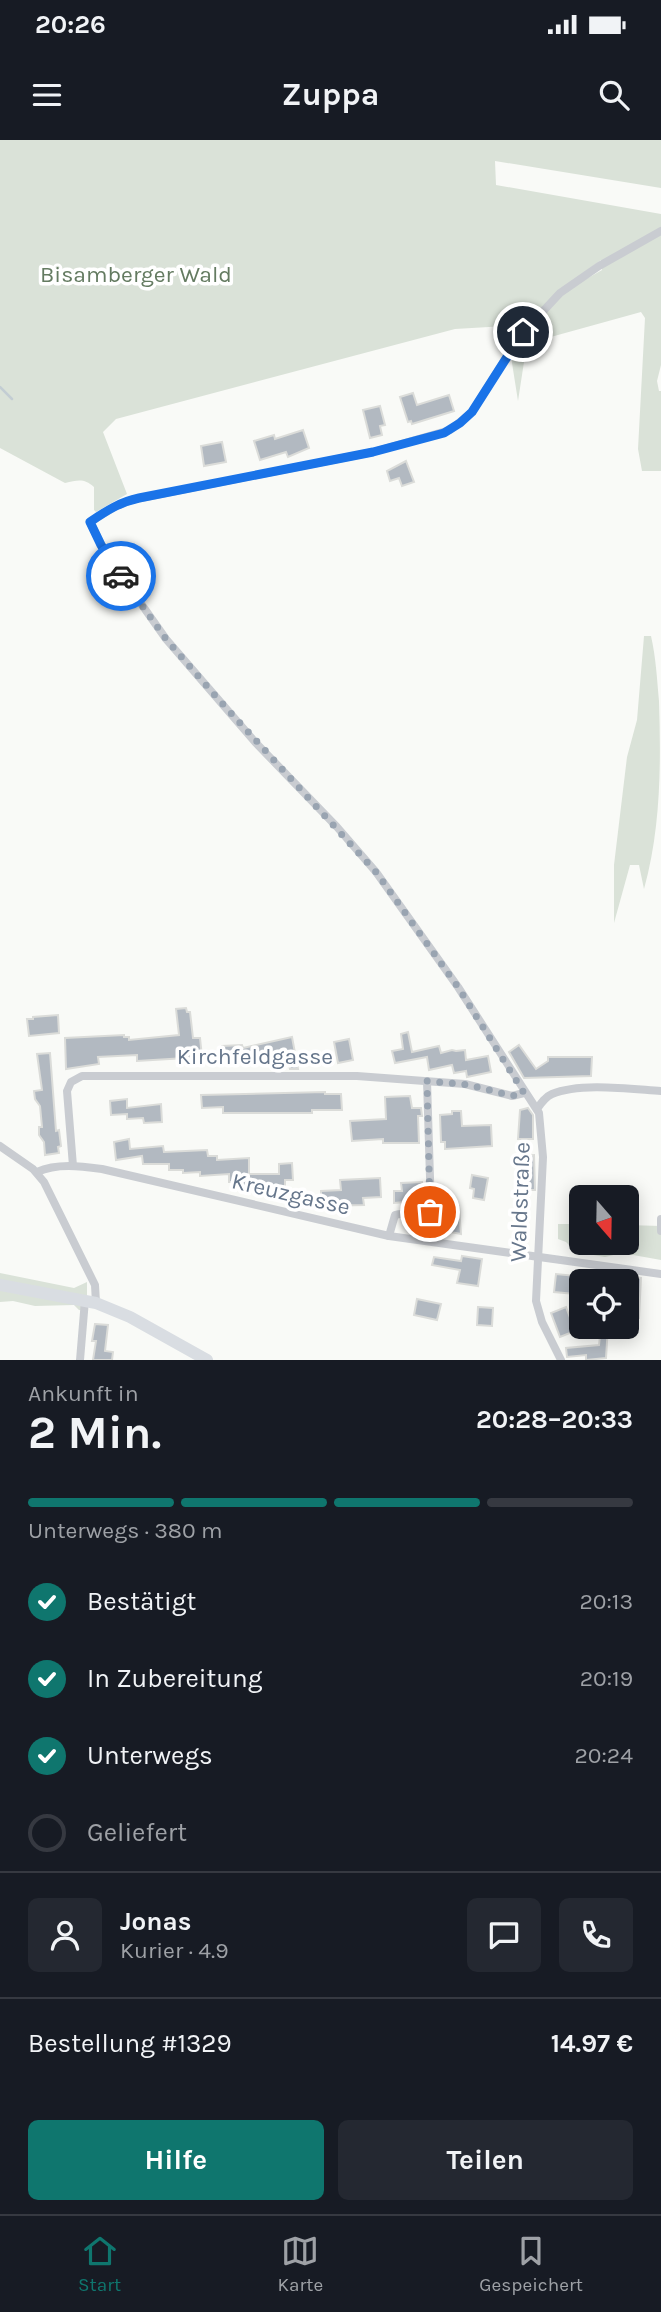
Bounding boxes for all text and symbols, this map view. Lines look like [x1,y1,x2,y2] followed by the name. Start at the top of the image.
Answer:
[35,9,106,40] text: 20:26
[28,76,66,114] icon: menu
[282,76,379,113] text: Zuppa
[595,76,633,114] icon: search
[40,261,232,288] park label: Bisamberger Wald
[493,302,553,362] pin
[504,313,542,351] icon: home
[86,541,156,611] courier
[102,557,140,595] icon: car
[177,1043,333,1070] street label: Kirchfeldgasse
[504,1141,536,1263] street label: Waldstraße
[229,1167,353,1221] street label: Kreuzgasse
[400,1182,460,1242] pin
[569,1185,639,1255] north arrow
[569,1185,639,1339] map controls
[411,1193,449,1231] icon: bag
[569,1269,639,1339] button: locate
[28,1380,139,1407] text: Ankunft in
[476,1404,633,1435] text: 20:28–20:33
[28,1406,161,1460] text: 2 Min.
[28,1517,223,1544] text: Unterwegs · 380 m
[28,1583,66,1621] icon: check
[87,1586,196,1617] text: Bestätigt
[580,1588,633,1615] text: 20:13
[28,1660,66,1698] icon: check
[87,1663,262,1694] text: In Zubereitung
[580,1665,633,1692] text: 20:19
[28,1737,66,1775] icon: check
[87,1740,213,1771] text: Unterwegs
[575,1742,633,1769] text: 20:24
[87,1817,187,1848] text: Geliefert
[28,1898,102,1972] button: person
[467,1898,541,1972] button: chat
[559,1898,633,1972] button: phone
[120,1906,191,1937] text: Jonas
[120,1937,229,1964] text: Kurier · 4.9
[28,2028,232,2059] text: Bestellung #1329
[551,2028,633,2059] text: 14.97 €
[28,2120,324,2200] button: Hilfe
[338,2120,633,2200] button: Teilen
[78,2232,121,2296] tab: Start
[277,2232,323,2296] tab: Karte
[479,2232,583,2296] tab: Gespeichert

